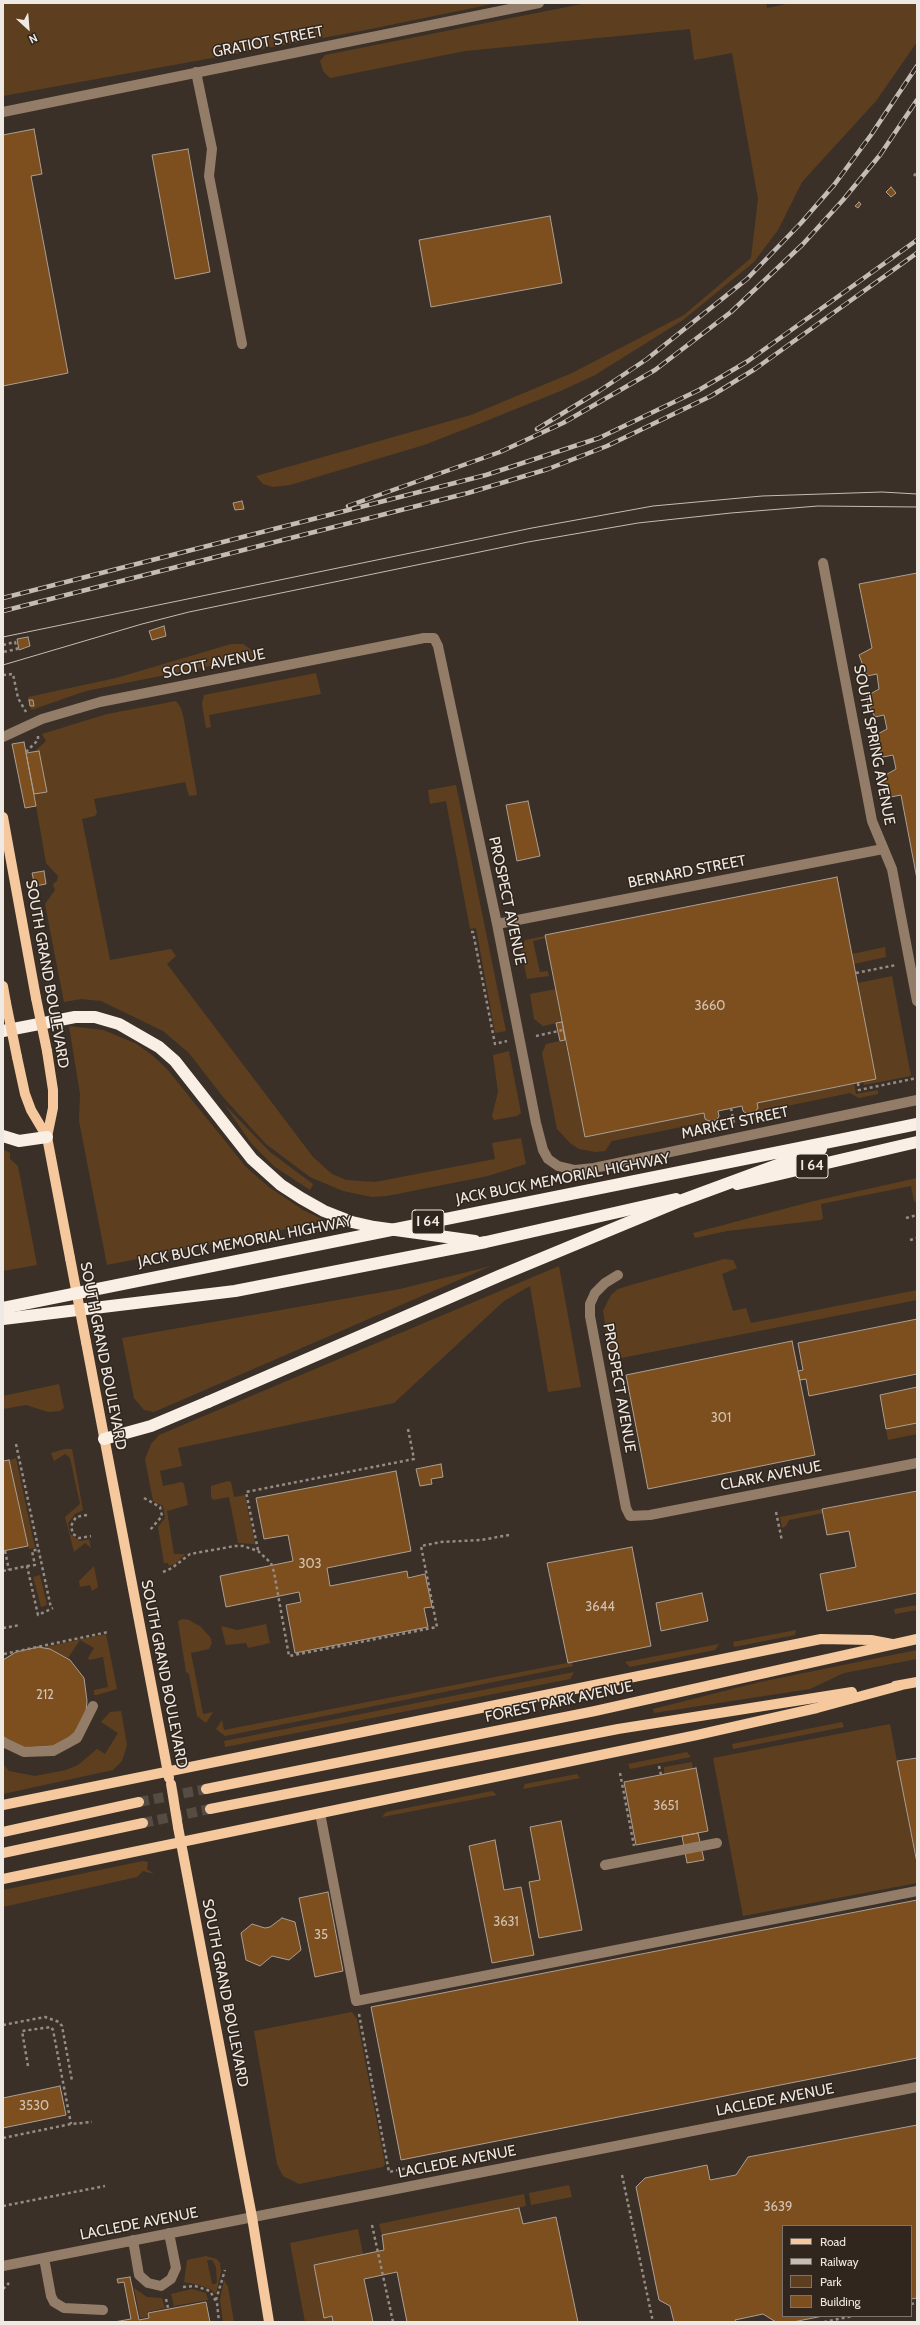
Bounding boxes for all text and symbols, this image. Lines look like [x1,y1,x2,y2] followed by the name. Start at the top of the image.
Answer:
[8,8,48,48] north arrow
[211,22,325,62] street label: GRATIOT STREET
[27,31,40,47] text: N
[161,645,267,683] street label: SCOTT AVENUE
[850,663,898,827] street label: SOUTH SPRING AVENUE
[485,835,529,967] street label: PROSPECT AVENUE
[626,852,748,892] street label: BERNARD STREET
[22,878,72,1070] street label: SOUTH GRAND BOULEVARD
[695,998,725,1014] house number: 3660
[680,1103,790,1143] street label: MARKET STREET
[455,1149,671,1209] street label: JACK BUCK MEMORIAL HIGHWAY
[796,1154,828,1178] road number: I 64
[412,1210,444,1234] road number: I 64
[137,1212,353,1272] street label: JACK BUCK MEMORIAL HIGHWAY
[76,1260,130,1452] street label: SOUTH GRAND BOULEVARD
[599,1322,639,1454] street label: PROSPECT AVENUE
[711,1410,731,1426] house number: 301
[719,1457,823,1495] street label: CLARK AVENUE
[298,1556,322,1572] house number: 303
[137,1578,191,1770] street label: SOUTH GRAND BOULEVARD
[585,1599,615,1615] house number: 3644
[483,1678,635,1726] street label: FOREST PARK AVENUE
[36,1687,54,1703] house number: 212
[653,1798,679,1814] house number: 3651
[198,1897,252,2089] street label: SOUTH GRAND BOULEVARD
[493,1914,519,1930] house number: 3631
[314,1927,328,1943] house number: 35
[714,2080,836,2120] street label: LACLEDE AVENUE
[19,2098,49,2114] house number: 3530
[396,2142,518,2182] street label: LACLEDE AVENUE
[764,2199,792,2215] house number: 3639
[78,2204,200,2244] street label: LACLEDE AVENUE
[782,2225,912,2317] legend
[820,2234,846,2249] text: Road
[820,2254,858,2269] text: Railway
[820,2274,842,2289] text: Park
[820,2294,861,2309] text: Building

